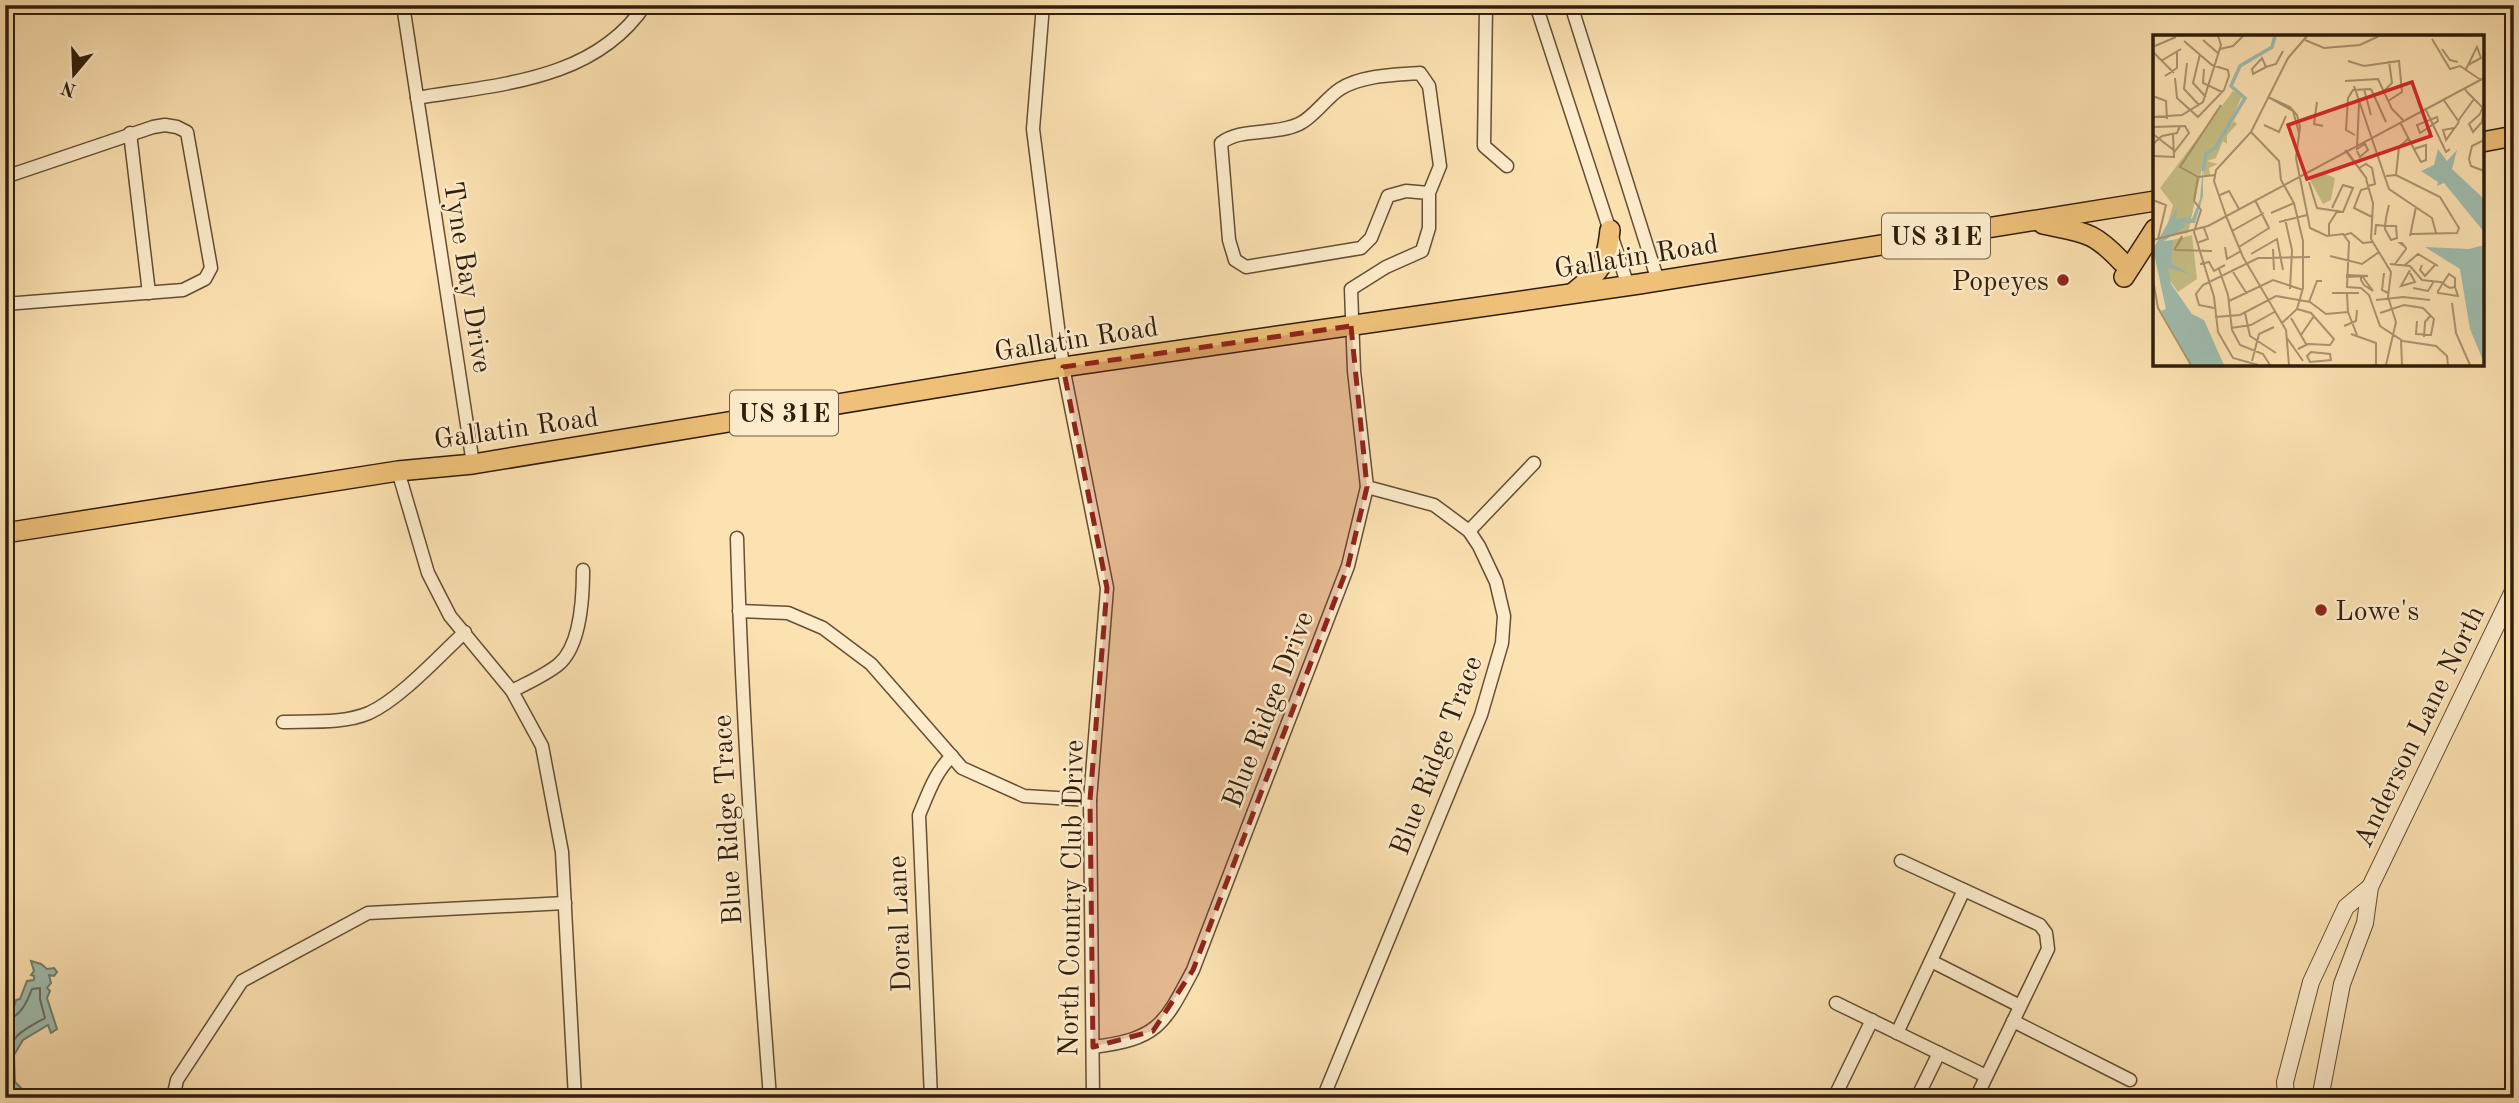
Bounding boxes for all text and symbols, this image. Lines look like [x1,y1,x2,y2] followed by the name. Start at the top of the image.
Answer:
[2153,35,2484,366] inset map
[38,38,108,108] north arrow
[59,76,79,99] text: N
[437,180,495,375] street label: Tyne Bay Drive
[1882,214,1990,258] road number: US 31E
[1552,231,1720,285] street label: Gallatin Road
[1952,269,2049,297] place label: Popeyes
[2055,272,2071,288] marker: Popeyes
[992,314,1160,368] street label: Gallatin Road
[730,390,838,436] road number: US 31E
[432,405,600,455] street label: Gallatin Road
[2335,599,2419,627] place label: Lowe's
[2313,602,2329,618] marker: Lowe's
[2350,602,2491,852] street label: Anderson Lane North
[1219,608,1320,812] street label: Blue Ridge Drive
[1387,653,1489,860] street label: Blue Ridge Trace
[709,714,748,926] street label: Blue Ridge Trace
[1056,739,1090,1057] street label: North Country Club Drive
[885,855,917,993] street label: Doral Lane

